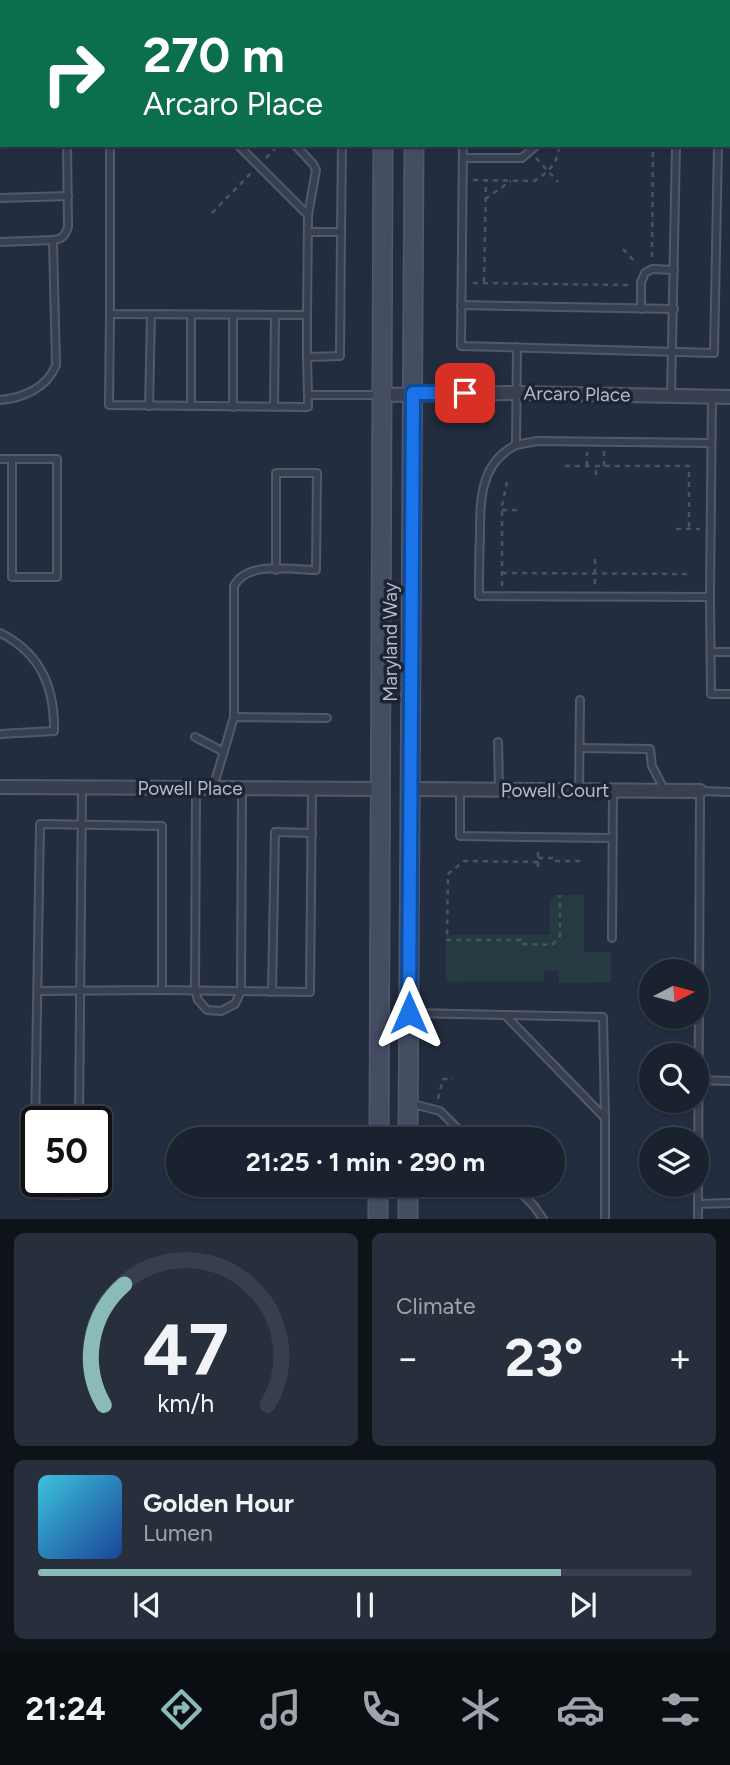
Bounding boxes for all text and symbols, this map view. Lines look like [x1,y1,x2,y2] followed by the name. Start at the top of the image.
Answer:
[143,25,285,84] text: 270 m
[28,28,119,119] icon: right
[143,85,323,123] text: Arcaro Place
[435,363,495,423] pin
[446,374,484,412] icon: arrive
[523,382,631,406] street label: Arcaro Place
[379,582,402,702] street label: Maryland Way
[137,777,243,800] street label: Powell Place
[501,779,609,802] street label: Powell Court
[639,959,709,1029] north arrow
[639,959,709,1197] map controls
[372,976,446,1050] position arrow
[639,1043,709,1113] button: search
[21,1106,112,1197] speed limit sign: 50
[639,1127,709,1197] button: layers
[246,1146,485,1178] text: 21:25 · 1 min · 290 m
[396,1292,475,1320] text: Climate
[143,1307,229,1394] text: 47
[505,1327,583,1389] text: 23°
[396,1335,420,1381] text: −
[668,1335,692,1381] text: +
[157,1388,215,1418] text: km/h
[143,1487,294,1519] text: Golden Hour
[143,1519,213,1547] text: Lumen
[128,1586,166,1624] icon: previous
[346,1586,384,1624] icon: pause
[564,1586,602,1624] icon: next
[157,1685,206,1734] icon: directions
[256,1685,305,1734] icon: music
[356,1685,405,1734] icon: phone
[456,1685,505,1734] icon: climate
[556,1685,605,1734] icon: car
[656,1685,705,1734] icon: filters
[25,1690,106,1728] text: 21:24

